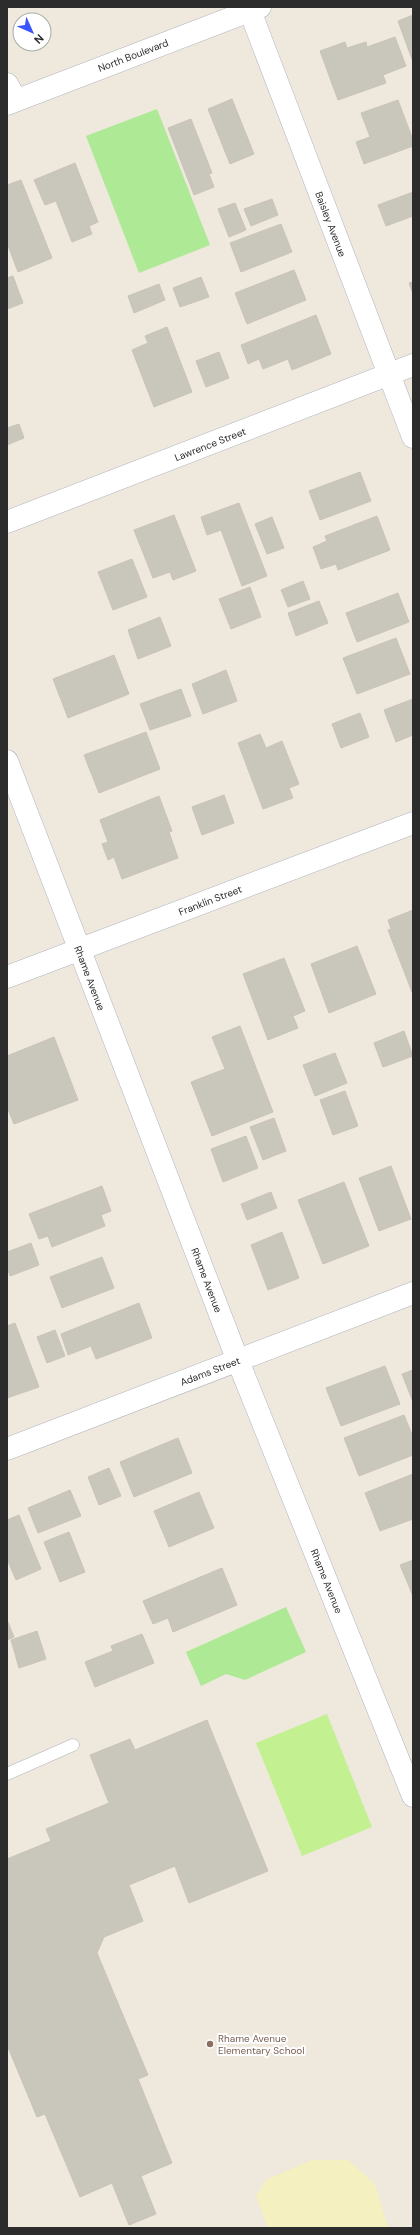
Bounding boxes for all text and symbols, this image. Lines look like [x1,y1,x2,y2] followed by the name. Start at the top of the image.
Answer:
[12,12,52,52] north arrow
[31,31,47,47] text: N
[96,36,170,75] street label: North Boulevard
[312,190,349,259] street label: Baisley Avenue
[173,425,248,464] street label: Lawrence Street
[177,882,244,918] street label: Franklin Street
[71,944,108,1013] street label: Rhame Avenue
[188,1246,225,1315] street label: Rhame Avenue
[178,1354,242,1389] street label: Adams Street
[308,1547,345,1616] street label: Rhame Avenue
[218,2032,305,2057] place label: Rhame Avenue Elementary School
[205,2039,215,2049] marker: Rhame Avenue Elementary School

